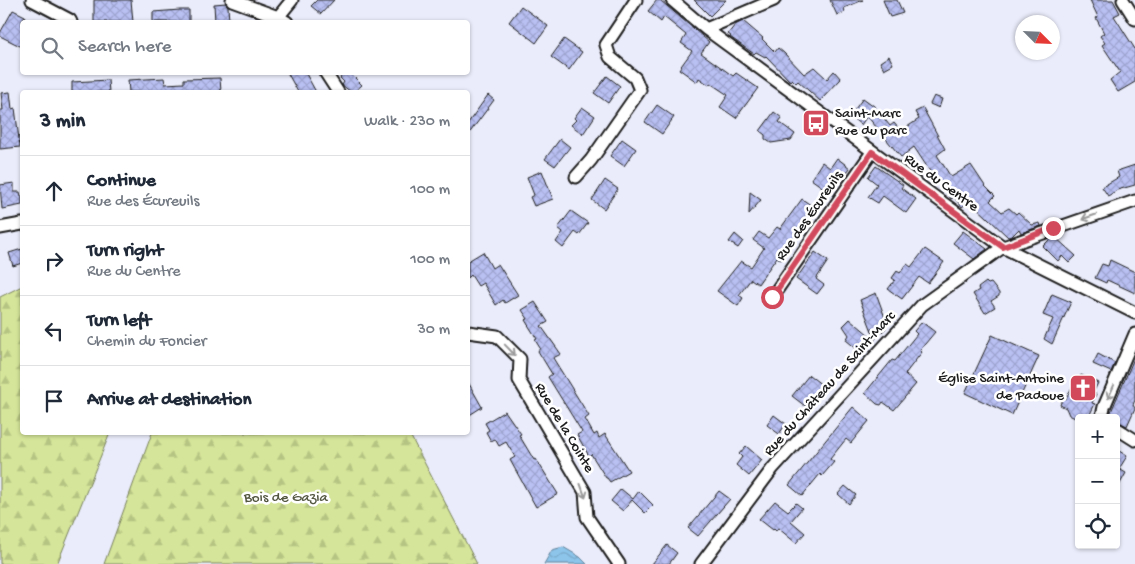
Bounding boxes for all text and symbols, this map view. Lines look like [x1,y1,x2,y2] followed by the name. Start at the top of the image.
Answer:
[1015,15,1060,60] north arrow
[20,20,470,75] search box
[38,34,66,62] icon: search
[78,36,172,59] text: Search here
[835,105,908,140] place label: Saint-Marc Rue du parc
[801,108,831,138] bus stop icon: Saint-Marc Rue du parc
[40,110,85,135] text: 3 min
[364,113,450,132] text: Walk · 230 m
[900,150,982,216] street label: Rue du Centre
[772,167,848,264] street label: Rue des Écureuils
[87,170,156,193] text: Continue
[40,177,68,205] icon: ahead
[410,181,450,200] text: 100 m
[87,193,199,212] text: Rue des Écureuils
[1081,212,1097,222] one-way arrow
[1042,217,1065,240] route end
[87,240,163,263] text: Turn right
[40,247,68,275] icon: right
[410,251,450,270] text: 100 m
[87,263,181,282] text: Rue du Centre
[761,286,784,309] route start
[760,307,900,460] street label: Rue du Château de Saint-Marc
[87,310,151,333] text: Turn left
[40,317,68,345] icon: left
[417,321,450,340] text: 30 m
[87,333,206,352] text: Chemin du Foncier
[504,343,516,356] one-way arrow
[938,370,1064,405] place label: Église Saint-Antoine de Padoue
[1068,373,1098,403] church icon: Église Saint-Antoine de Padoue
[530,380,598,476] street label: Rue de la Cointe
[1105,384,1115,399] one-way arrow
[40,387,68,415] icon: arrive
[87,389,251,412] text: Arrive at destination
[1075,414,1120,549] map controls
[1075,414,1120,459] button: +
[1075,459,1120,504] button: −
[579,483,588,498] one-way arrow
[243,489,329,507] park label: Bois de Gazia
[1075,504,1120,549] button: locate

